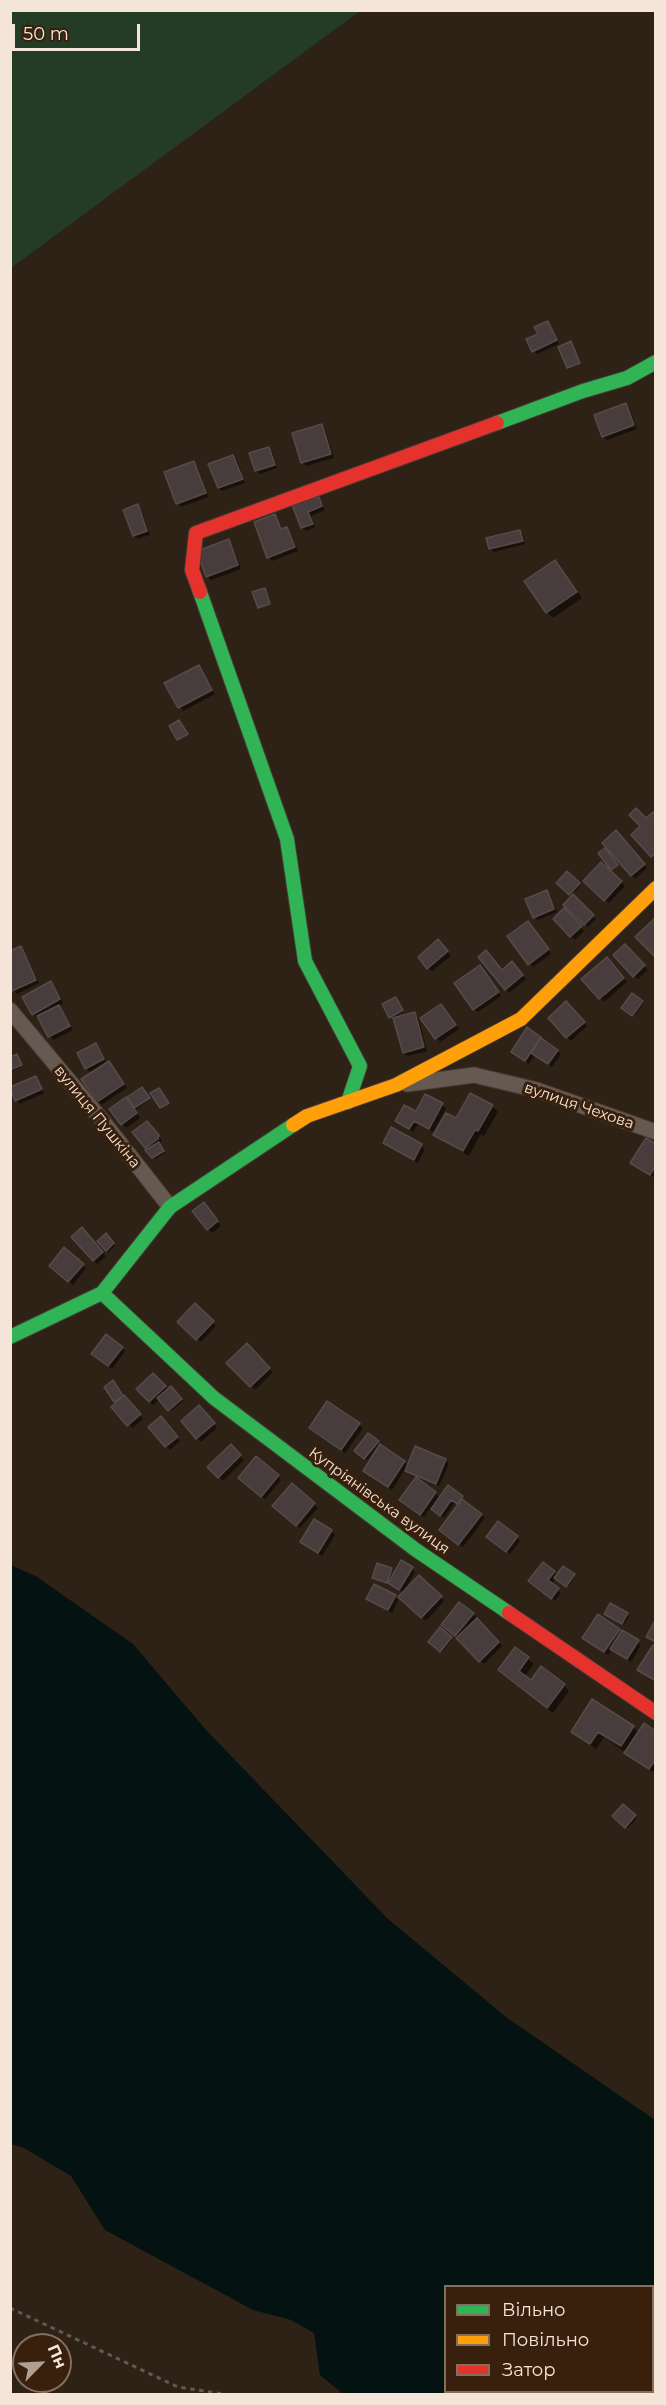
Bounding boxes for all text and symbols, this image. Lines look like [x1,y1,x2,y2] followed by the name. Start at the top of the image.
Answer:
[15,12,142,50] scale bar
[23,23,69,45] text: 50 m
[50,1062,144,1172] street label: вулиця Пушкіна
[522,1079,636,1133] street label: вулиця Чехова
[305,1444,453,1558] street label: Купріянівська вулиця
[444,2285,654,2393] legend
[502,2299,566,2321] text: Вільно
[502,2329,589,2351] text: Повільно
[12,2333,72,2393] north arrow
[43,2341,71,2371] text: Пн
[502,2359,556,2381] text: Затор

